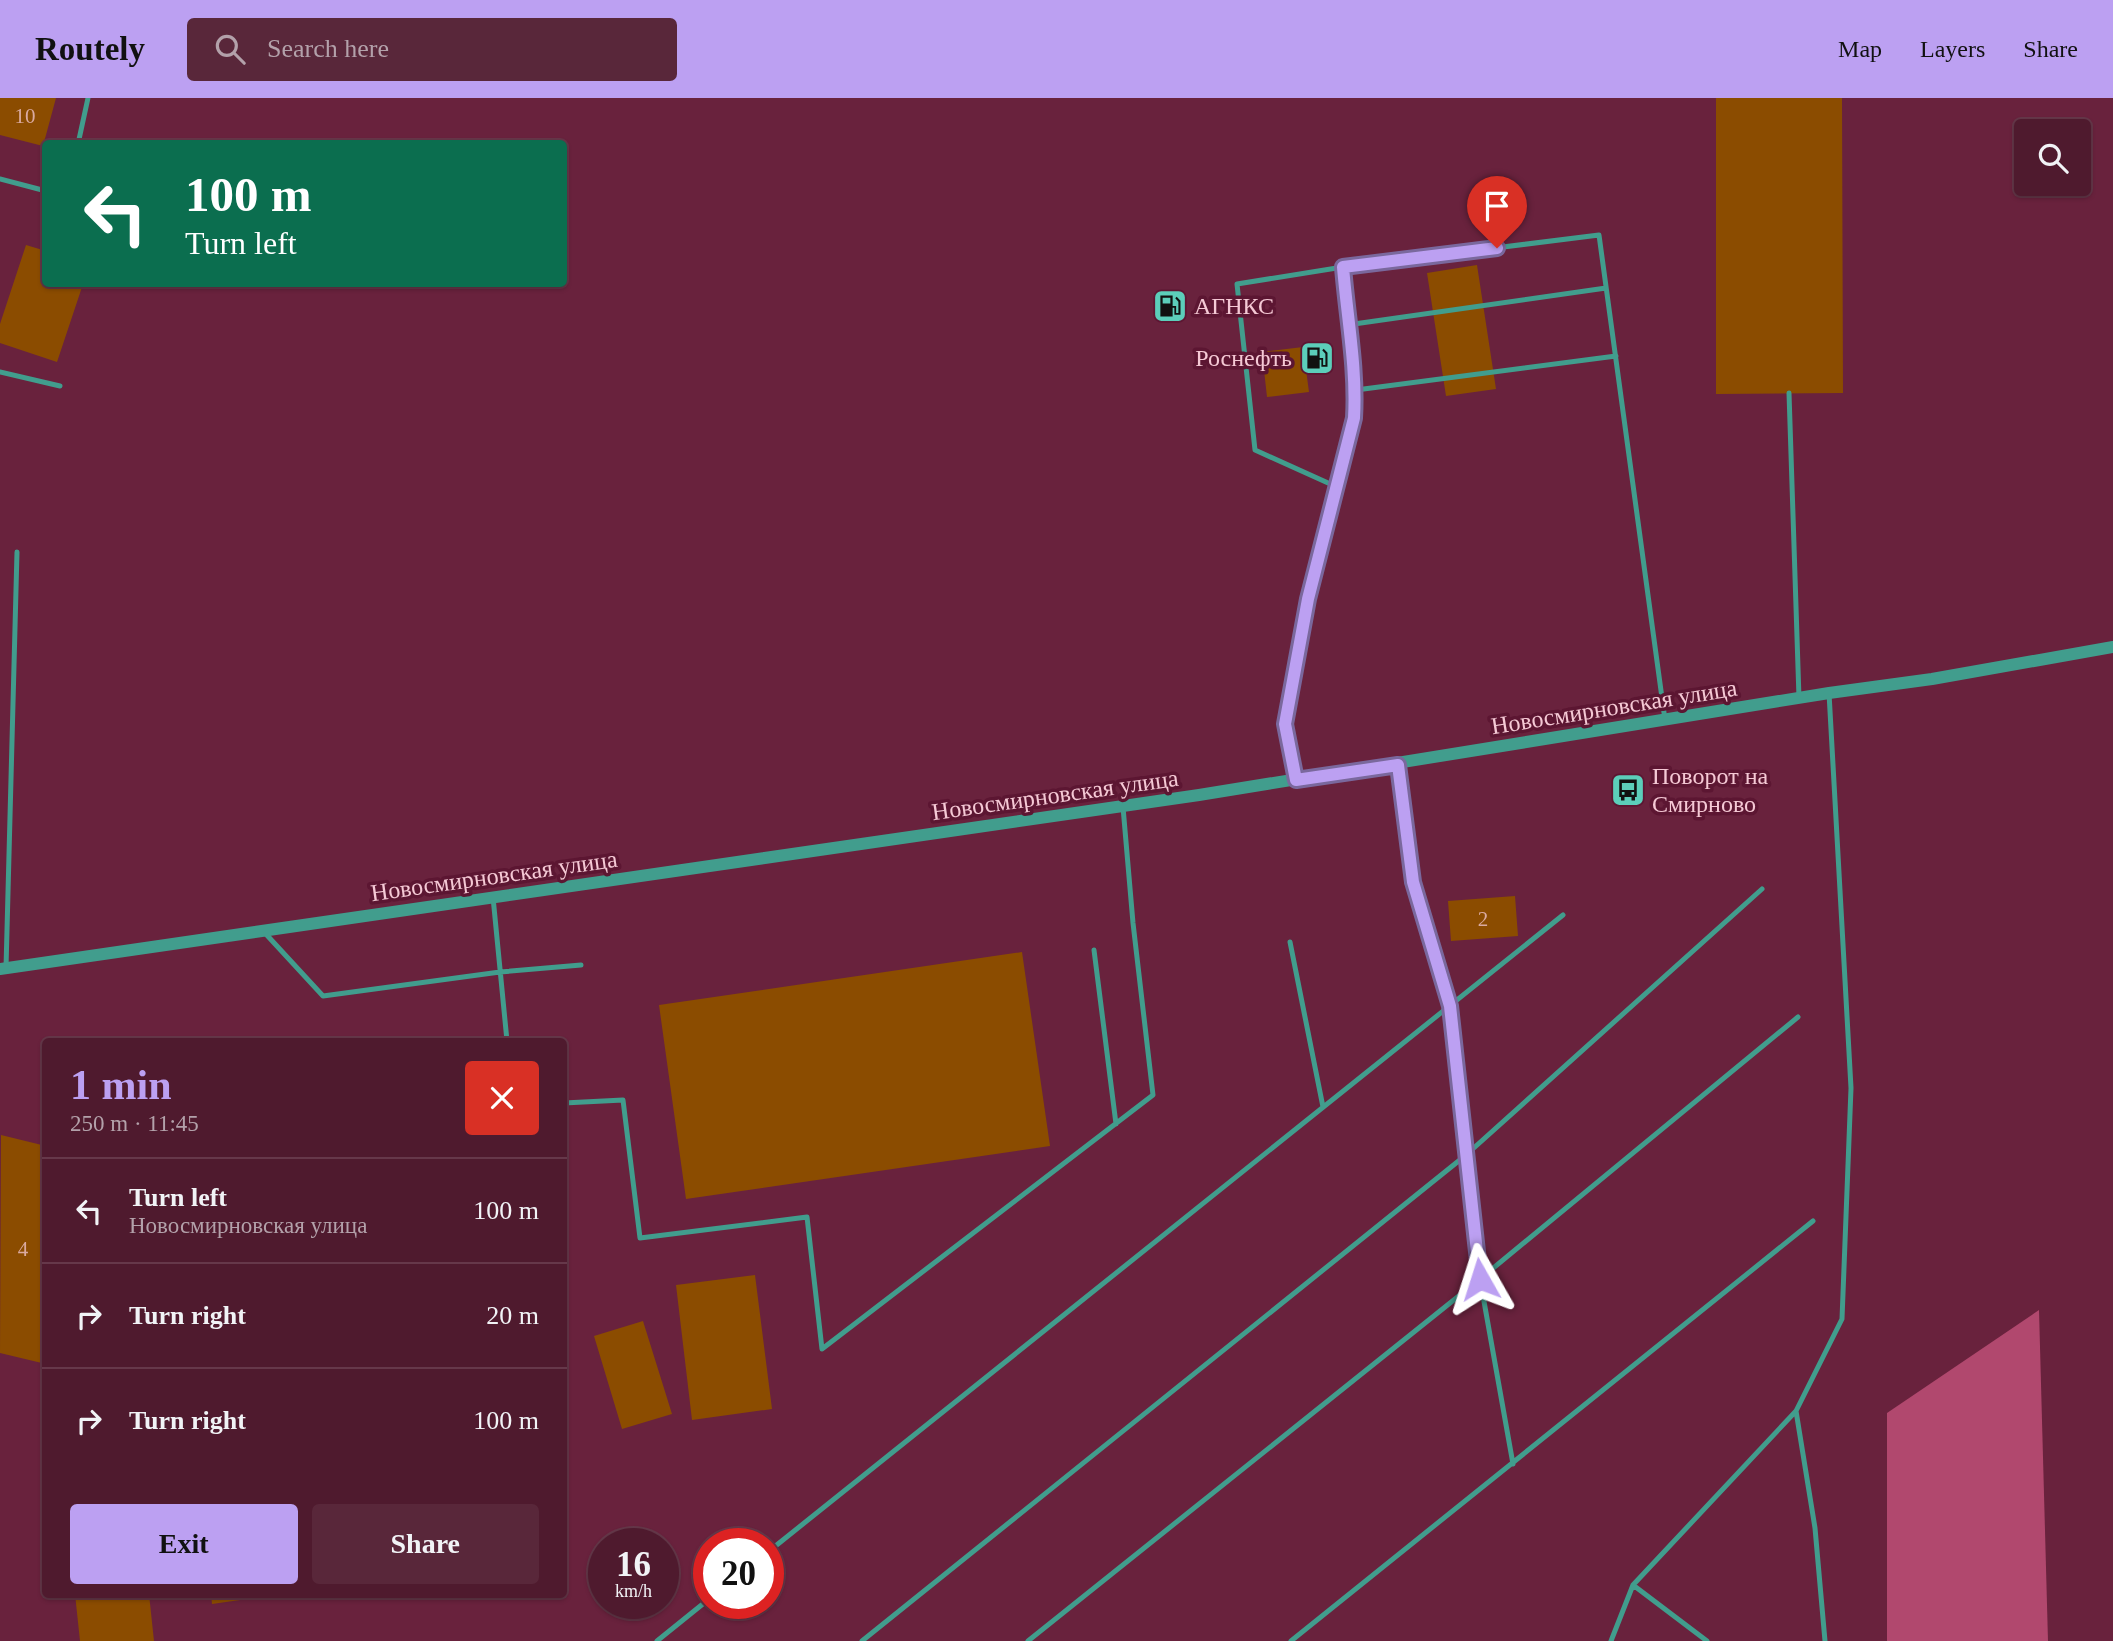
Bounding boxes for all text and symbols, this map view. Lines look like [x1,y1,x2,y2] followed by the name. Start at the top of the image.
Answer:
[187,18,677,81] search box
[211,30,249,68] icon: search
[35,31,145,67] text: Routely
[267,34,389,63] text: Search here
[1838,36,1882,62] text: Map
[1920,36,1985,62] text: Layers
[2023,36,2078,62] text: Share
[15,104,36,128] house number: 10
[2014,119,2091,196] map controls
[2014,119,2091,196] button: search
[185,167,312,222] text: 100 m
[70,168,161,259] icon: left
[1467,176,1527,248] pin
[1478,187,1516,225] icon: arrive
[185,225,297,261] text: Turn left
[1151,287,1189,325] fuel station icon: АГНКС
[1194,293,1274,319] place label: АГНКС
[1298,339,1336,377] fuel station icon: Роснефть
[1195,345,1292,371] place label: Роснефть
[1489,675,1739,739] street label: Новосмирновская улица
[1652,763,1769,817] place label: Поворот на Смирново
[930,765,1180,825] street label: Новосмирновская улица
[1609,771,1647,809] bus stop icon: Поворот на Смирново
[369,846,619,906] street label: Новосмирновская улица
[1478,907,1488,931] house number: 2
[465,1061,539,1135] button: close
[70,1062,172,1108] text: 1 min
[70,1111,199,1136] text: 250 m · 11:45
[129,1183,227,1212] text: Turn left
[70,1192,108,1230] icon: left
[473,1196,539,1225] text: 100 m
[129,1213,367,1238] text: Новосмирновская улица
[18,1237,29,1261] house number: 4
[1443,1242,1517,1316] position arrow
[70,1297,108,1335] icon: right
[129,1301,246,1330] text: Turn right
[486,1301,539,1330] text: 20 m
[70,1402,108,1440] icon: right
[129,1406,246,1435] text: Turn right
[473,1406,539,1435] text: 100 m
[70,1504,298,1584] button: Exit
[312,1504,539,1584] button: Share
[693,1528,784,1619] speed limit sign: 20
[616,1545,651,1584] text: 16
[615,1581,652,1601] text: km/h

